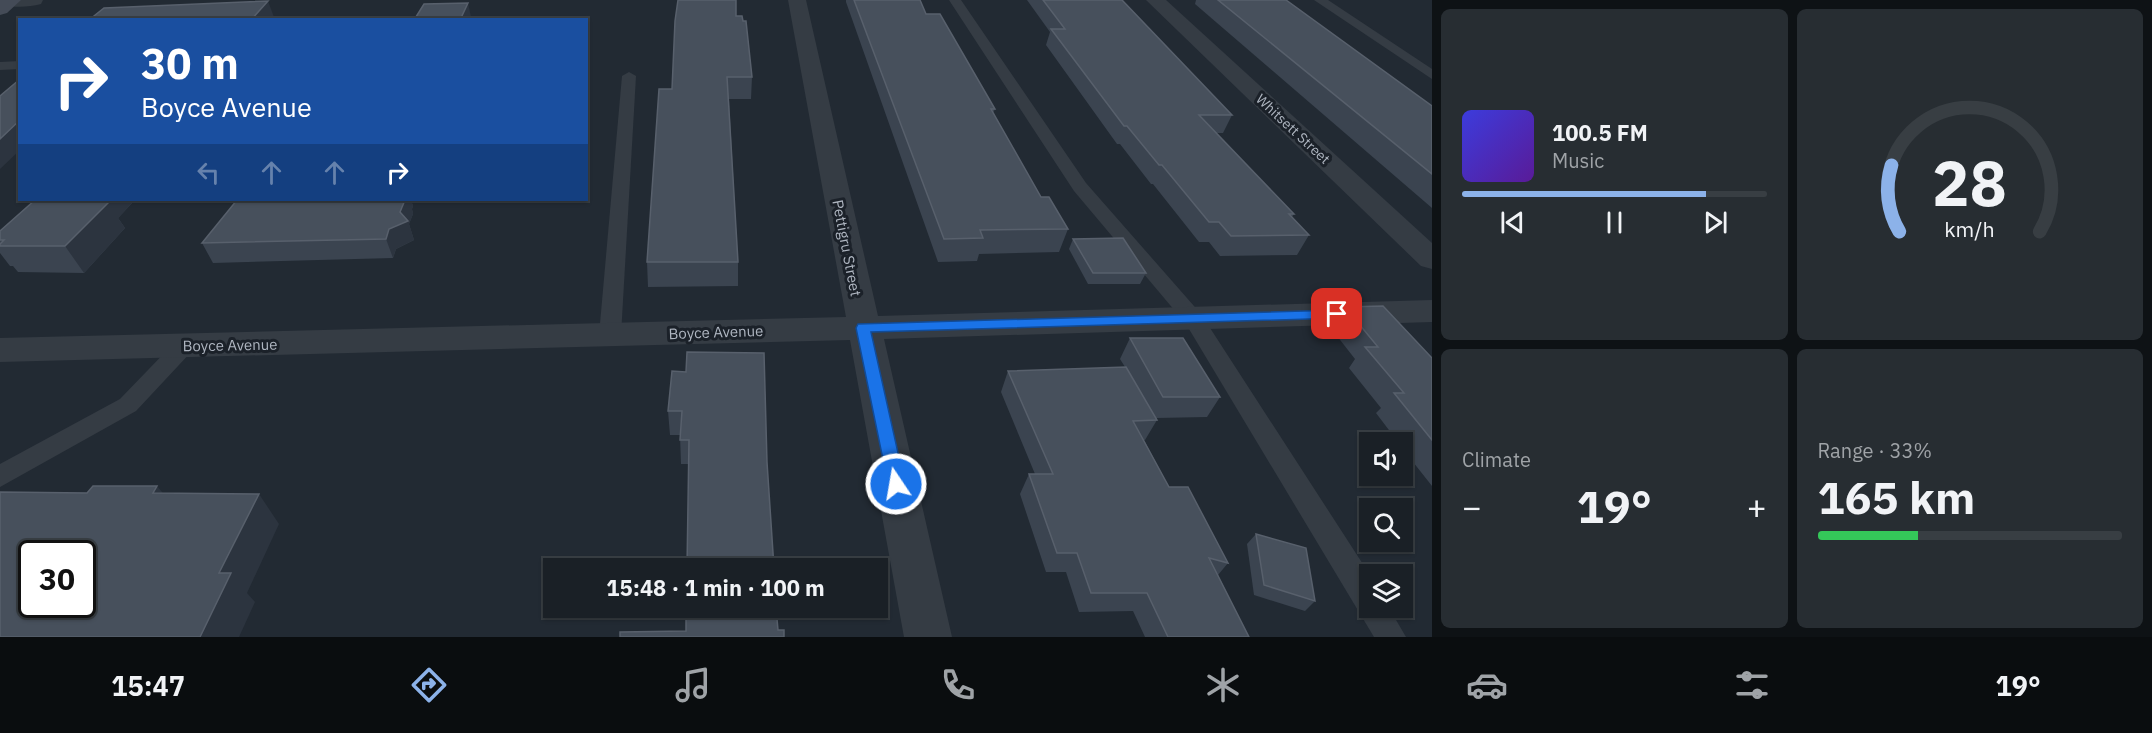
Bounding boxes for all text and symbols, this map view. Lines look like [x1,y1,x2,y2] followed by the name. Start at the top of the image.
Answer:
[141,36,239,91] text: 30 m
[42,42,120,120] icon: right
[141,89,312,124] text: Boyce Avenue
[1252,90,1334,168] street label: Whitsett Street
[1552,118,1648,147] text: 100.5 FM
[1932,142,2007,223] text: 28
[1552,147,1604,174] text: Music
[192,156,225,189] icon: left
[255,156,288,189] icon: ahead
[318,156,351,189] icon: ahead
[381,156,414,189] icon: right
[828,198,866,298] street label: Pettigru Street
[1496,206,1529,239] icon: previous
[1598,206,1631,239] icon: pause
[1699,206,1732,239] icon: next
[1945,215,1995,243] text: km/h
[1311,288,1362,339] pin
[1320,297,1353,330] icon: arrive
[668,321,764,343] street label: Boyce Avenue
[182,335,278,355] street label: Boyce Avenue
[1359,432,1413,618] map controls
[1359,432,1413,486] button: sound
[1818,437,1932,464] text: Range · 33%
[1462,446,1531,473] text: Climate
[864,452,928,516] position arrow
[1818,468,1975,526] text: 165 km
[1577,477,1652,535] text: 19°
[1462,485,1482,528] text: −
[1747,485,1767,528] text: +
[1359,498,1413,552] button: search
[18,540,96,618] speed limit sign: 30
[1359,564,1413,618] button: layers
[606,573,825,602] text: 15:48 · 1 min · 100 m
[408,664,450,706] icon: directions
[672,664,714,706] icon: music
[937,664,979,706] icon: phone
[1202,664,1244,706] icon: climate
[1466,664,1508,706] icon: car
[1731,664,1773,706] icon: filters
[111,668,185,703] text: 15:47
[1996,668,2041,703] text: 19°

